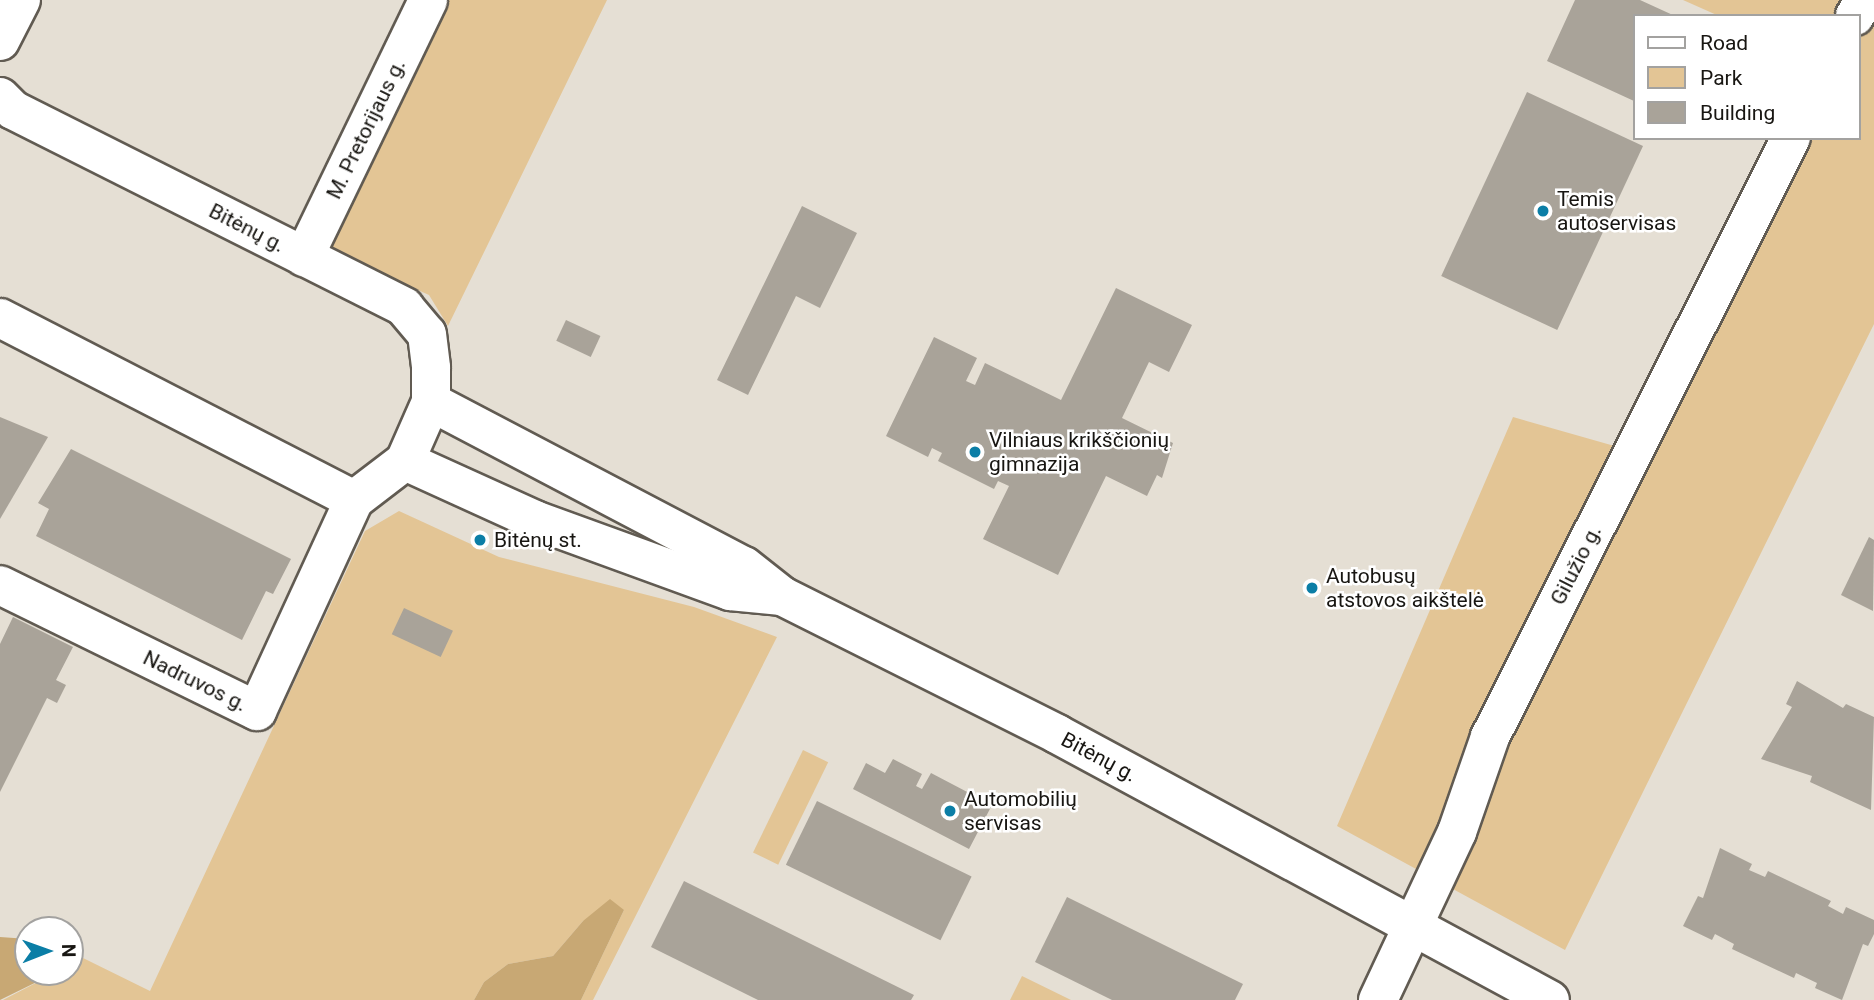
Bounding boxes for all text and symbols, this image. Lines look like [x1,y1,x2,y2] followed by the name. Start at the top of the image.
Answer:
[1632,14,1860,140] legend
[1700,31,1748,55] text: Road
[321,55,411,203] street label: M. Pretorijaus g.
[1700,66,1742,90] text: Park
[1700,101,1775,125] text: Building
[1557,186,1676,236] place label: Temis autoservisas
[205,198,289,258] street label: Bitėnų g.
[1535,203,1551,219] marker: Temis autoservisas
[989,427,1169,477] place label: Vilniaus krikščionių gimnazija
[967,444,983,460] marker: Vilniaus krikščionių gimnazija
[1545,521,1607,609] street label: Gilužio g.
[494,527,582,553] place label: Bitėnų st.
[472,532,488,548] marker: Bitėnų st.
[1326,563,1484,613] place label: Autobusų atstovos aikštelė
[1304,580,1320,596] marker: Autobusų atstovos aikštelė
[139,645,251,717] street label: Nadruvos g.
[1057,727,1141,787] street label: Bitėnų g.
[964,786,1077,836] place label: Automobilių servisas
[942,803,958,819] marker: Automobilių servisas
[14,916,84,986] north arrow
[57,944,80,958] text: N

